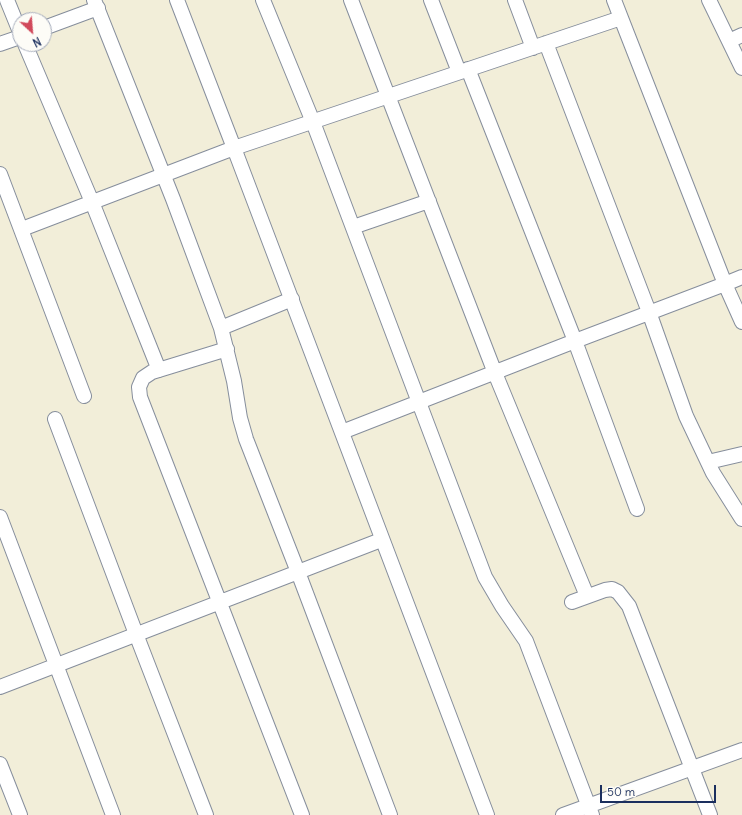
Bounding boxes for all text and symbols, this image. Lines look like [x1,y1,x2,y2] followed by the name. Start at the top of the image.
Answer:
[12,12,52,52] north arrow
[30,34,43,50] text: N
[602,777,718,803] scale bar
[607,784,635,799] text: 50 m

